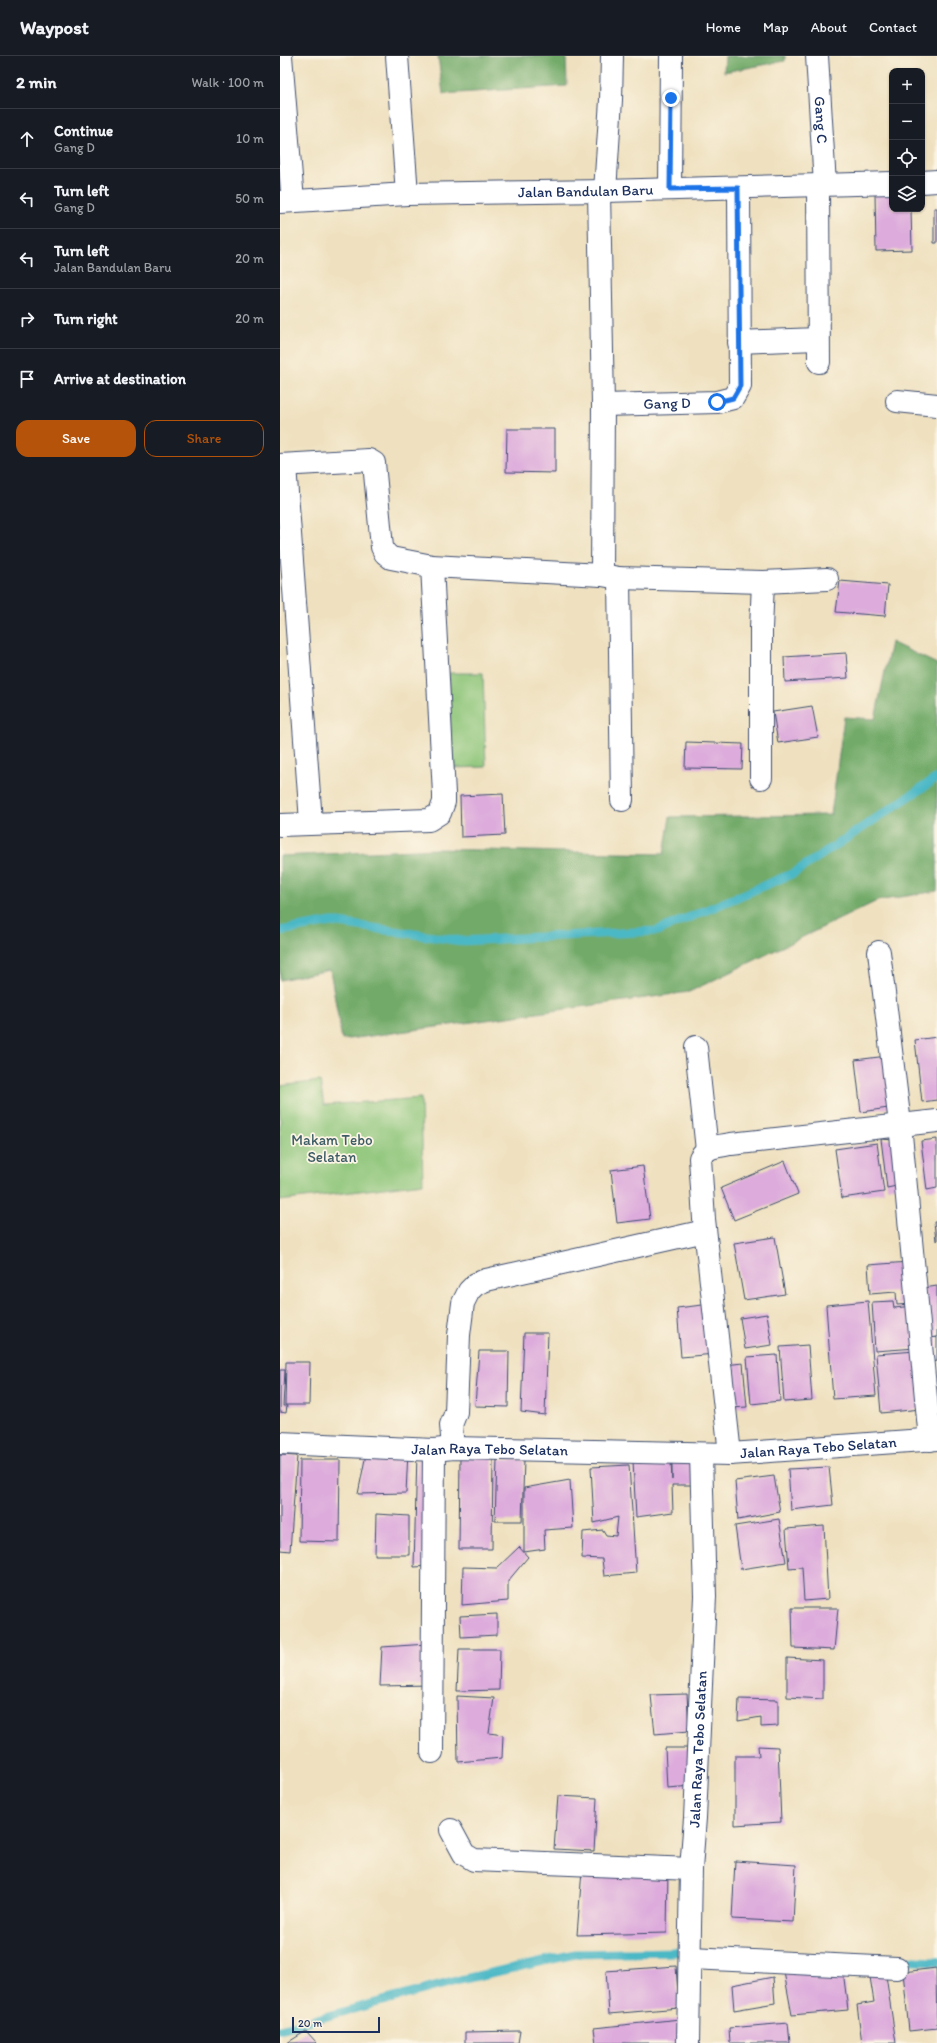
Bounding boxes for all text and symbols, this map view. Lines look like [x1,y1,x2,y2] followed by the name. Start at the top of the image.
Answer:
[20,16,89,39] text: Waypost
[706,19,741,36] text: Home
[763,19,789,36] text: Map
[811,19,847,36] text: About
[869,19,917,36] text: Contact
[889,68,925,212] map controls
[889,68,925,104] button: +
[16,72,56,92] text: 2 min
[191,75,264,90] text: Walk · 100 m
[662,89,680,107] route end
[811,96,831,144] street label: Gang C
[889,104,925,140] button: −
[54,122,113,140] text: Continue
[16,128,38,150] icon: ahead
[236,131,264,146] text: 10 m
[54,140,95,155] text: Gang D
[889,140,925,176] button: locate
[889,176,925,212] button: layers
[518,181,654,201] street label: Jalan Bandulan Baru
[54,182,109,200] text: Turn left
[16,188,38,210] icon: left
[235,191,264,206] text: 50 m
[54,200,95,215] text: Gang D
[54,242,109,260] text: Turn left
[16,248,38,270] icon: left
[235,251,264,266] text: 20 m
[54,260,171,275] text: Jalan Bandulan Baru
[16,308,38,330] icon: right
[54,310,118,328] text: Turn right
[235,311,264,326] text: 20 m
[16,368,38,390] icon: arrive
[54,370,186,388] text: Arrive at destination
[708,393,726,411] route start
[643,394,691,413] street label: Gang D
[16,420,136,457] button: Save
[144,420,264,457] button: Share
[291,1131,373,1166] park label: Makam Tebo Selatan
[740,1433,898,1462] street label: Jalan Raya Tebo Selatan
[411,1439,569,1460] street label: Jalan Raya Tebo Selatan
[685,1670,711,1828] street label: Jalan Raya Tebo Selatan
[292,2015,380,2034] scale bar
[298,2017,322,2030] text: 20 m

